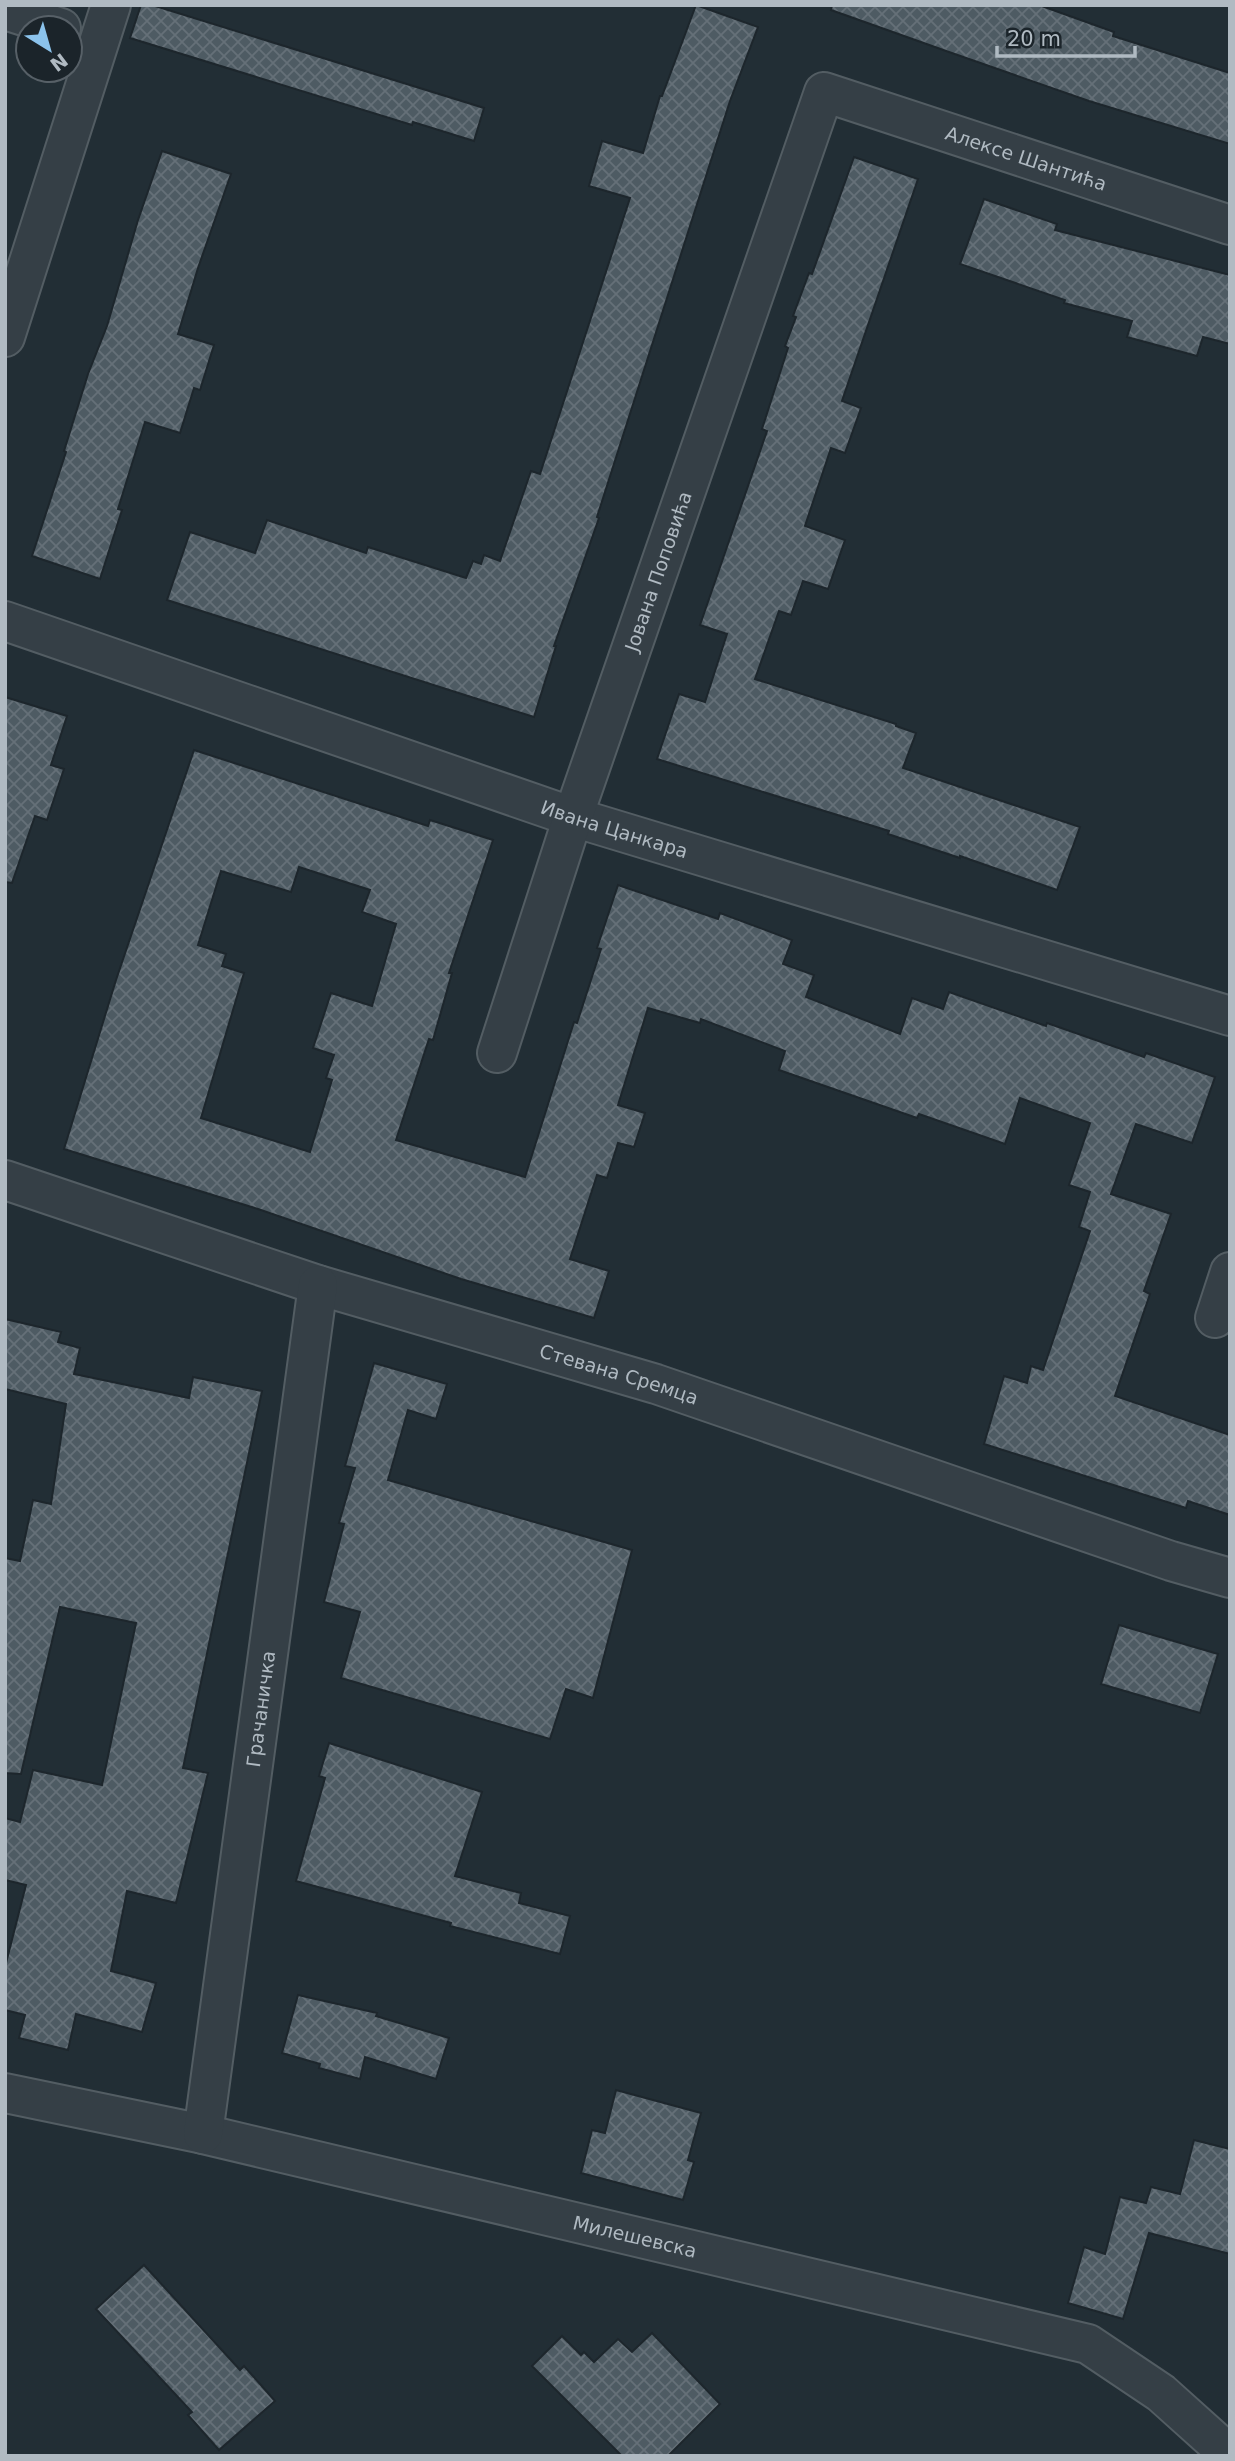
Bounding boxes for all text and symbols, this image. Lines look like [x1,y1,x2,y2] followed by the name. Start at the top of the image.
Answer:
[14,14,84,84] north arrow
[997,14,1135,58] scale bar
[1007,27,1061,51] text: 20 m
[46,49,72,76] text: N
[943,122,1110,195] street label: Алексе Шантића
[620,488,696,655] street label: Јована Поповића
[538,796,691,862] street label: Ивана Цанкара
[537,1339,701,1409] street label: Стевана Сремца
[242,1649,279,1769] street label: Грачаничка
[571,2211,699,2262] street label: Милешевска

